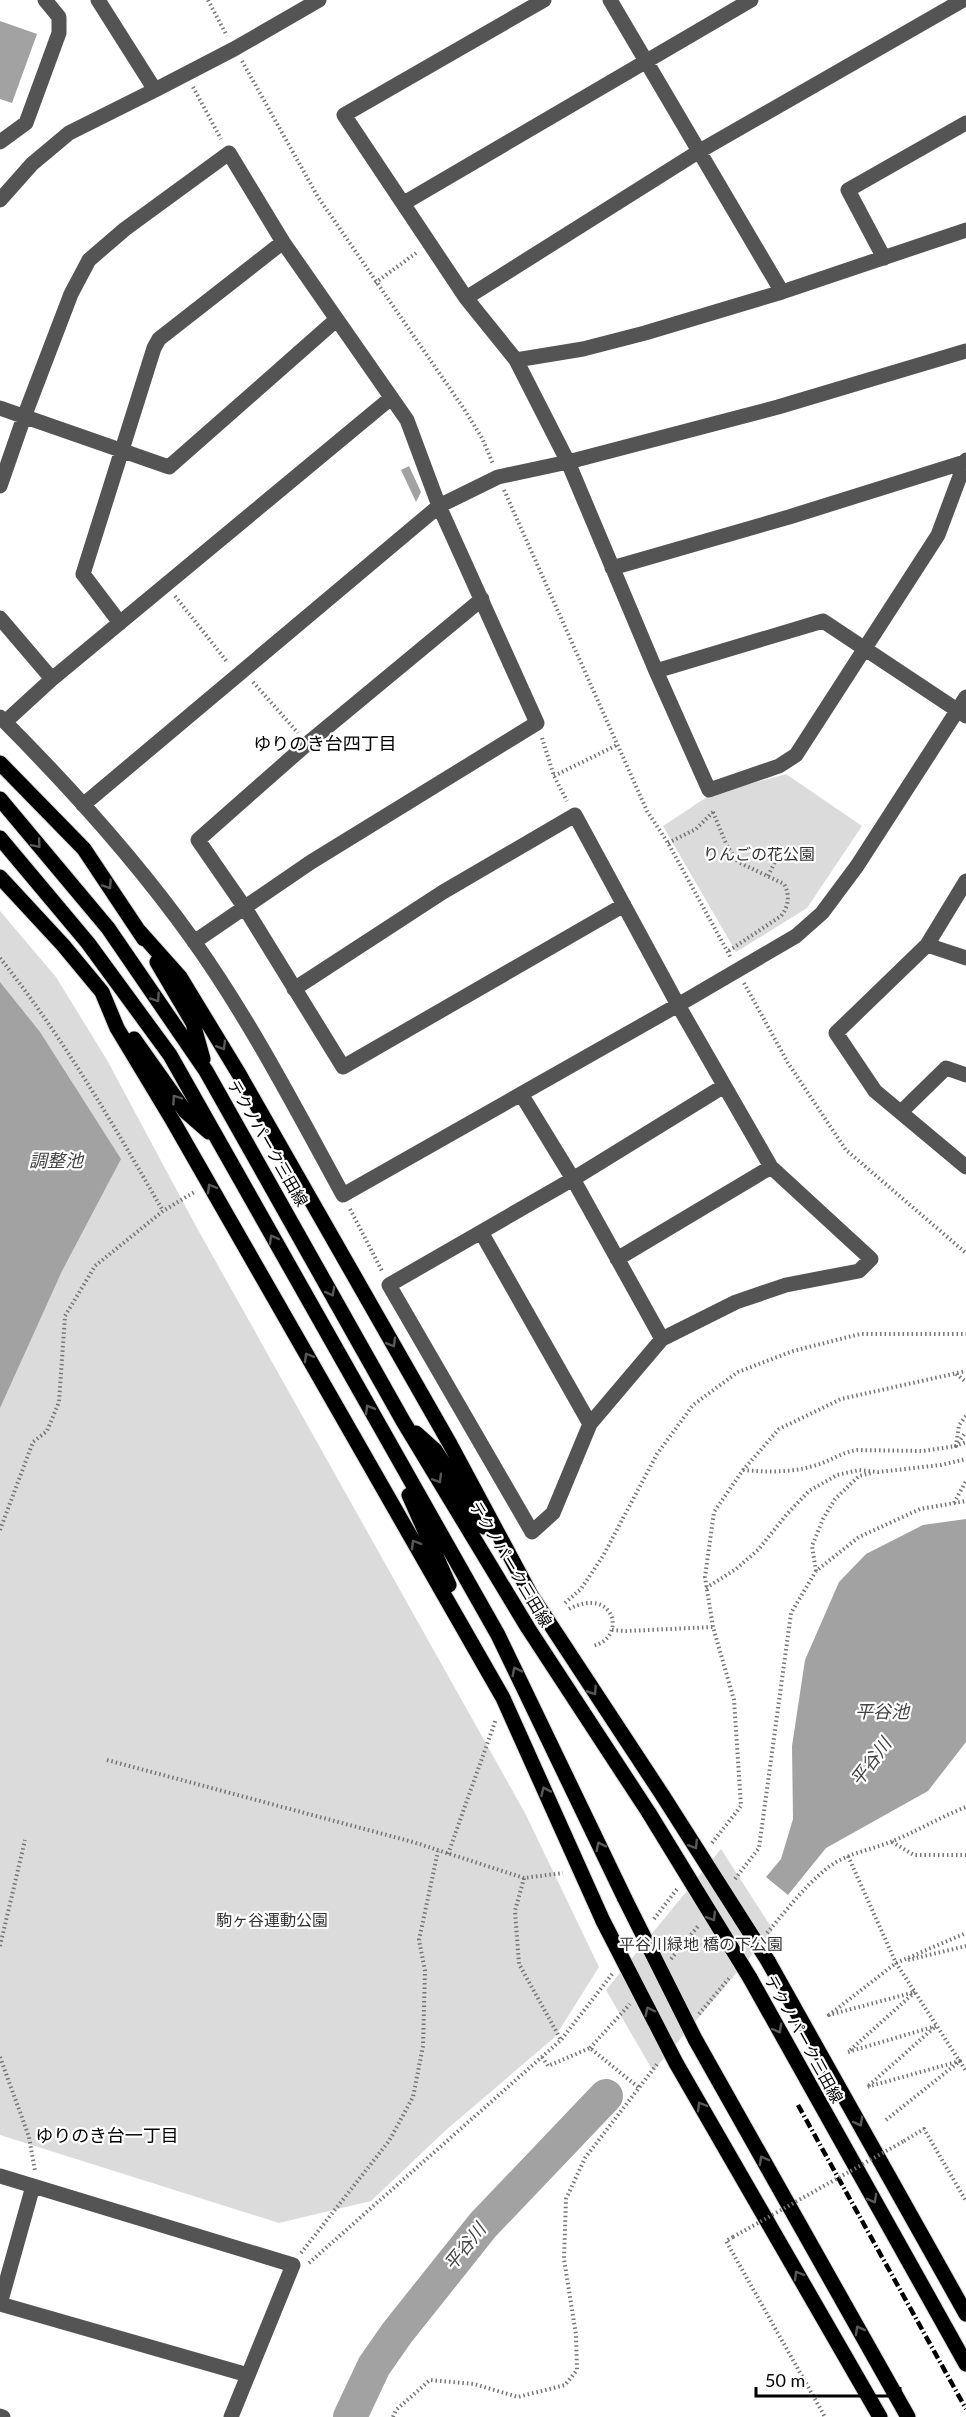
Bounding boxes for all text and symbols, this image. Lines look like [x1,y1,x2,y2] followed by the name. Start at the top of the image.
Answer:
[253,732,397,754] district label: ゆりのき台四丁目
[30,837,41,848] one-way arrow
[703,844,815,863] park label: りんごの花公園
[101,878,112,889] one-way arrow
[149,992,160,1003] one-way arrow
[214,1040,226,1050] one-way arrow
[224,1076,312,1209] street label: テクノパーク三田線
[172,1095,183,1106] one-way arrow
[29,1149,85,1171] water label: 調整池
[206,1184,218,1194] one-way arrow
[269,1235,280,1245] one-way arrow
[324,1285,335,1296] one-way arrow
[384,1337,396,1347] one-way arrow
[304,1353,315,1363] one-way arrow
[365,1405,377,1415] one-way arrow
[431,1473,443,1483] one-way arrow
[466,1498,556,1630] street label: テクノパーク三田線
[411,1540,422,1551] one-way arrow
[511,1666,523,1677] one-way arrow
[586,1684,597,1695] one-way arrow
[855,1700,911,1722] water label: 平谷池
[845,1732,896,1790] water label: 平谷川
[540,1786,552,1797] one-way arrow
[687,1839,699,1849] one-way arrow
[596,1842,608,1853] one-way arrow
[216,1910,328,1929] park label: 駒ヶ谷運動公園
[705,1911,717,1921] one-way arrow
[619,1934,783,1953] park label: 平谷川緑地 橋の下公園
[761,1972,847,2106] street label: テクノパーク三田線
[645,2007,656,2017] one-way arrow
[771,2023,782,2034] one-way arrow
[697,2102,708,2113] one-way arrow
[851,2116,863,2126] one-way arrow
[35,2124,179,2146] district label: ゆりのき台一丁目
[759,2156,770,2166] one-way arrow
[866,2193,878,2204] one-way arrow
[439,2217,491,2274] water label: 平谷川
[794,2271,806,2281] one-way arrow
[854,2326,866,2336] one-way arrow
[756,2360,900,2398] scale bar
[765,2369,805,2391] text: 50 m

